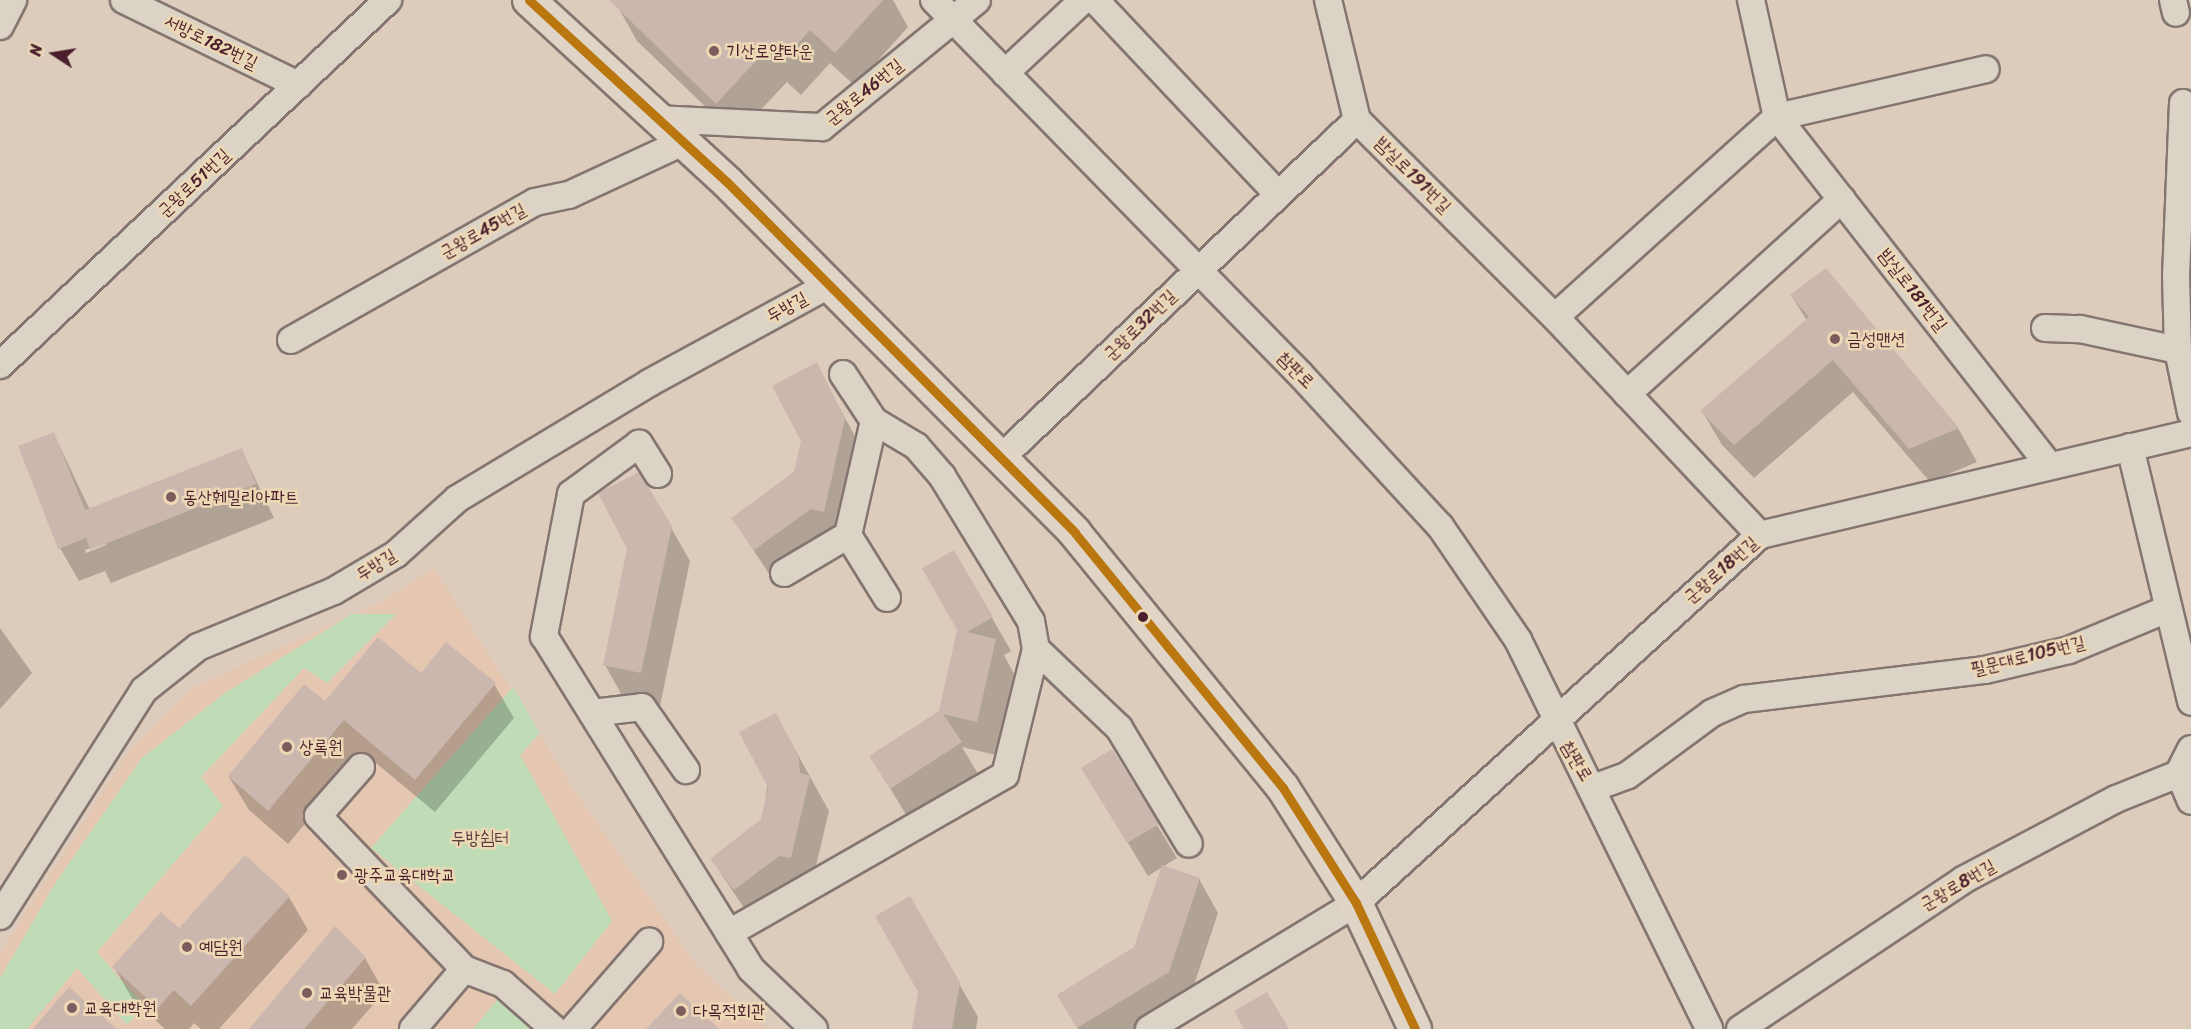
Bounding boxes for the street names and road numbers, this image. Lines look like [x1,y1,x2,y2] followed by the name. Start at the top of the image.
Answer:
[161,10,261,74] street label: 서방로182번길
[821,54,907,130] street label: 군왕로46번길
[1370,132,1456,218] street label: 밤실로191번길
[153,144,235,222] street label: 군왕로51번길
[436,199,530,263] street label: 군왕로45번길
[1874,244,1952,336] street label: 밤실로181번길
[1099,285,1181,365] street label: 군왕로32번길
[763,287,811,327] street label: 두방길
[1273,347,1319,393] street label: 참판로
[1680,532,1762,608] street label: 군왕로18번길
[352,544,400,586] street label: 두방길
[1969,631,2087,681] street label: 필문대로105번길
[1557,737,1597,785] street label: 참판로
[1917,855,1999,915] street label: 군왕로8번길

